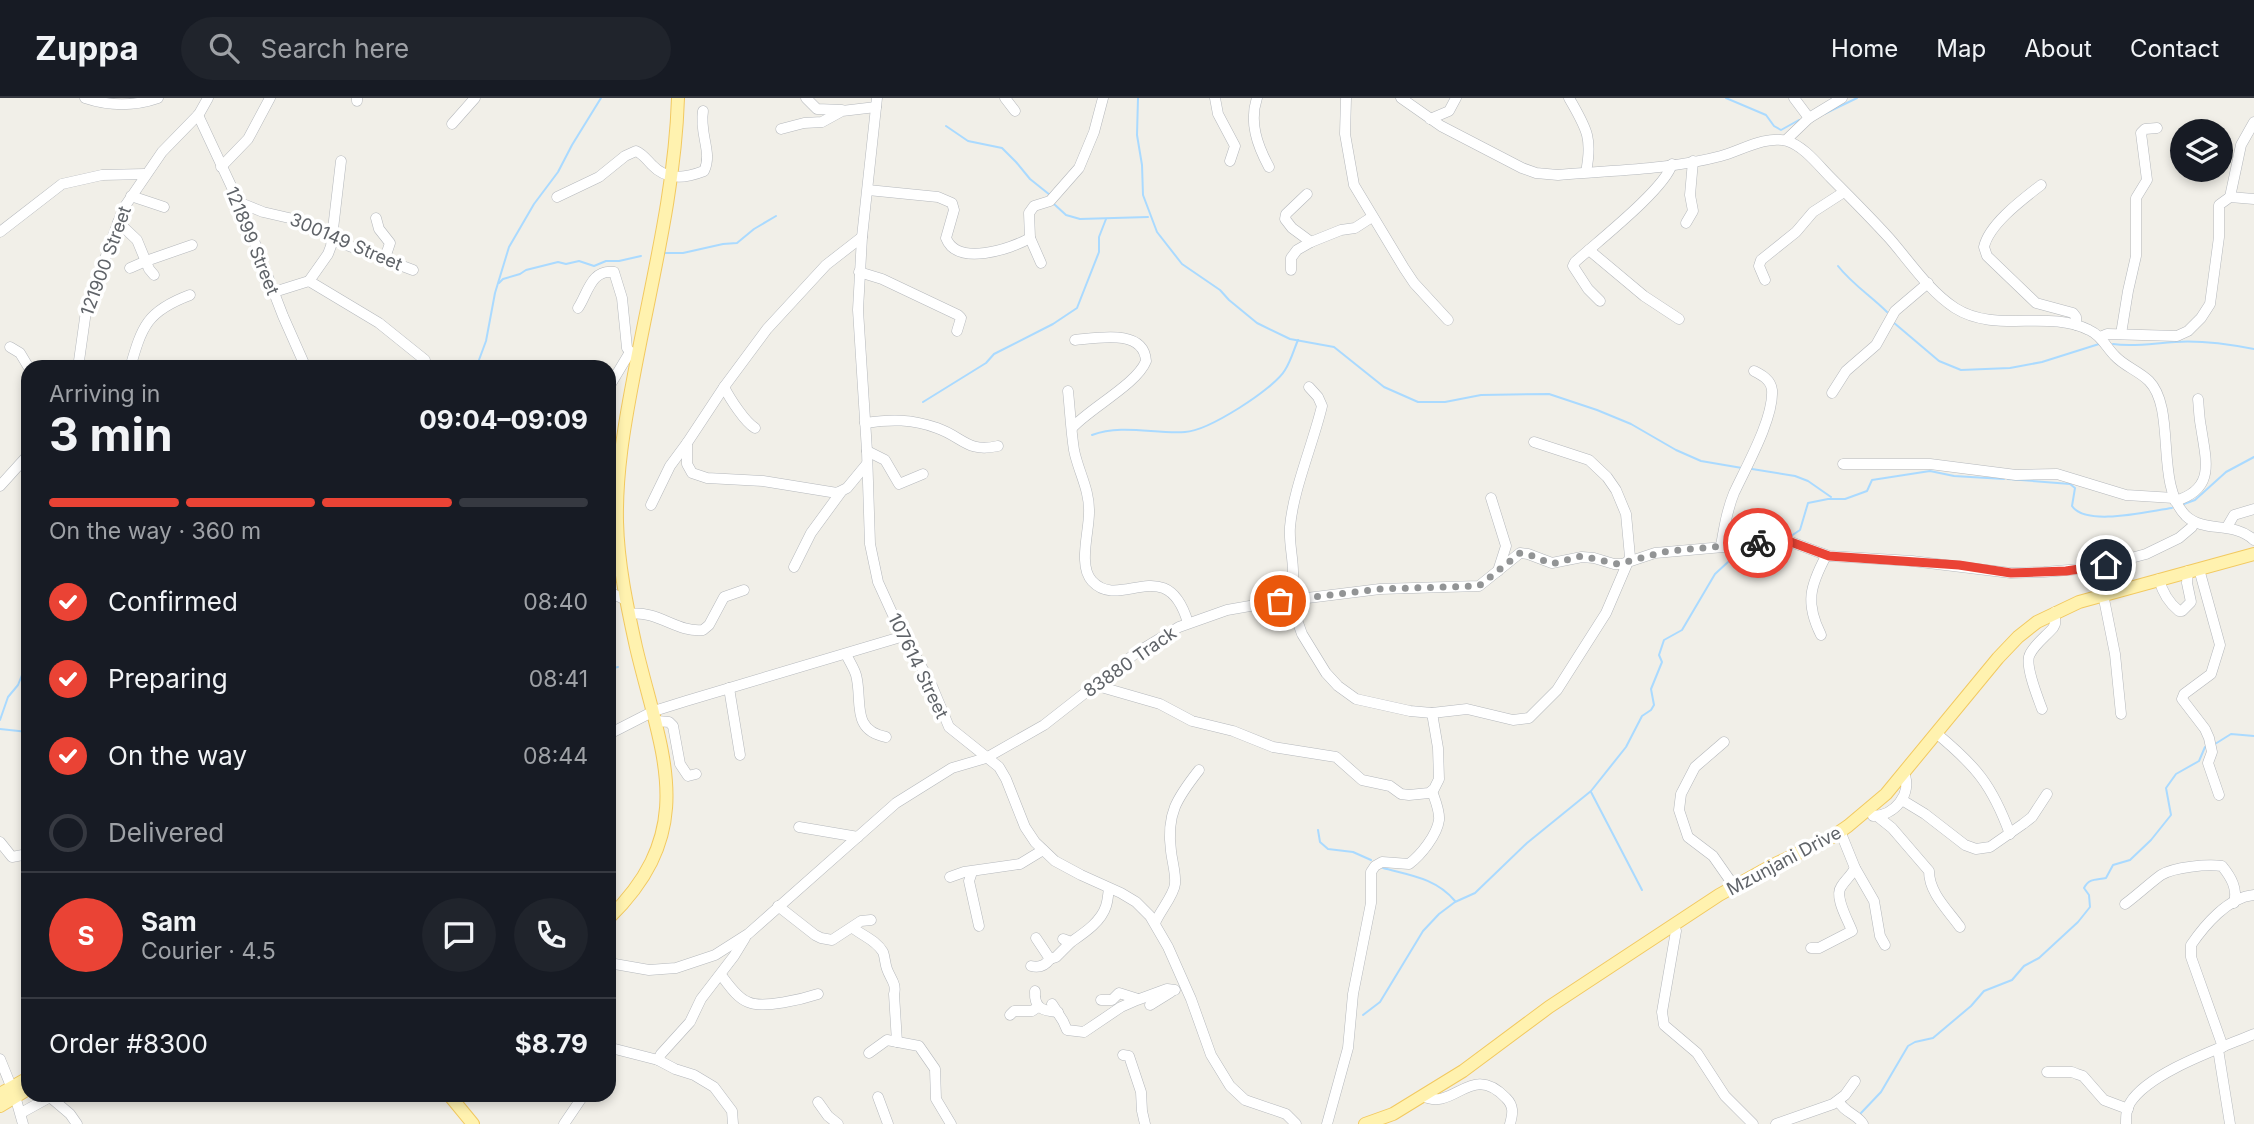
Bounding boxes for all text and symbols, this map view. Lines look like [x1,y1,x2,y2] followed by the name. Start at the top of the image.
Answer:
[181,17,671,80] search box
[35,28,139,68] text: Zuppa
[205,29,243,67] icon: search
[261,33,409,64] text: Search here
[1831,34,1898,63] text: Home
[1936,34,1986,63] text: Map
[2024,34,2092,63] text: About
[2130,34,2219,63] text: Contact
[2170,119,2233,182] map controls
[2170,119,2233,182] button: layers
[221,184,284,298] street label: 121899 Street
[76,203,135,319] street label: 121900 Street
[287,208,406,275] street label: 300149 Street
[49,380,160,408] text: Arriving in
[419,404,588,435] text: 09:04–09:09
[49,406,173,462] text: 3 min
[1723,508,1793,578] courier
[49,517,261,545] text: On the way · 360 m
[1739,524,1777,562] icon: bike
[2076,535,2136,595] pin
[2087,546,2125,584] icon: home
[1250,571,1310,631] pin
[1261,582,1299,620] icon: bag
[49,583,87,621] icon: check
[108,586,238,617] text: Confirmed
[523,588,588,616] text: 08:40
[884,610,953,722] street label: 107614 Street
[1079,622,1180,701] street label: 83880 Track
[49,660,87,698] icon: check
[108,663,228,694] text: Preparing
[529,665,588,693] text: 08:41
[49,737,87,775] icon: check
[108,740,247,771] text: On the way
[523,742,588,770] text: 08:44
[108,817,224,848] text: Delivered
[1723,822,1845,900] street label: Mzunjani Drive
[422,898,496,972] button: chat
[514,898,588,972] button: phone
[141,906,197,937] text: Sam
[77,920,95,951] text: S
[141,937,276,965] text: Courier · 4.5
[49,1028,208,1059] text: Order #8300
[515,1028,588,1059] text: $8.79

